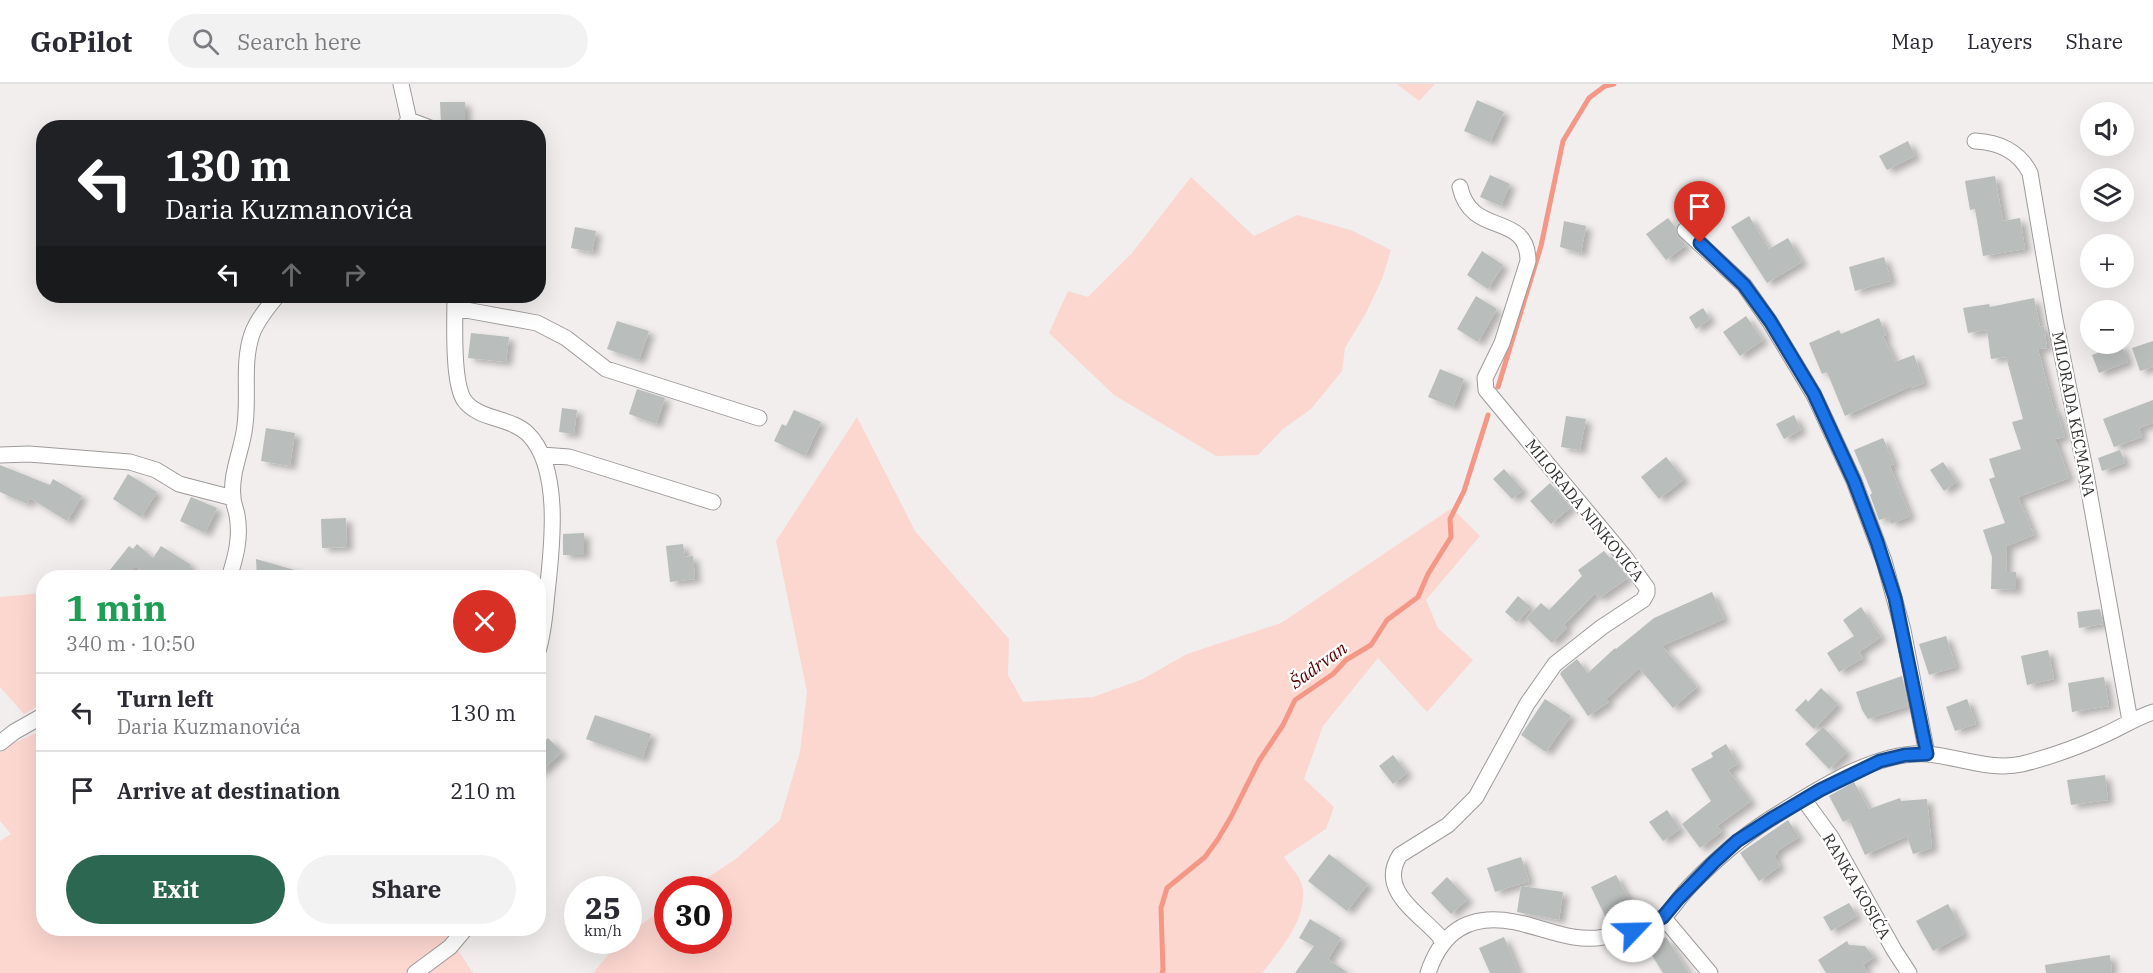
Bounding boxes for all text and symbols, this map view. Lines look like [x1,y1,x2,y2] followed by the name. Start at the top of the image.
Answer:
[168,14,588,68] search box
[30,23,132,60] text: GoPilot
[189,25,222,58] icon: search
[237,27,361,56] text: Search here
[1891,27,1934,55] text: Map
[1967,27,2033,55] text: Layers
[2066,27,2123,55] text: Share
[2080,102,2134,354] map controls
[2080,102,2134,156] button: sound
[165,138,291,193] text: 130 m
[66,144,144,222] icon: left
[2080,168,2134,222] button: layers
[1674,181,1725,243] pin
[1683,190,1716,223] icon: arrive
[165,191,413,226] text: Daria Kuzmanovića
[2080,234,2134,288] button: +
[212,258,245,291] icon: left
[275,258,308,291] icon: ahead
[338,258,371,291] icon: right
[2080,300,2134,354] button: −
[2048,330,2100,498] street label: MILORADA KECMANA
[1521,434,1649,585] street label: MILORADA NINKOVIĆA
[66,584,167,631] text: 1 min
[453,590,516,653] button: close
[66,630,195,657] text: 340 m · 10:50
[1283,635,1352,694] water label: Šadrvan
[117,684,213,713] text: Turn left
[66,696,99,729] icon: left
[450,698,516,727] text: 130 m
[117,713,301,740] text: Daria Kuzmanovića
[66,774,99,807] icon: arrive
[117,776,340,805] text: Arrive at destination
[450,776,516,805] text: 210 m
[1819,829,1896,942] street label: RANKA KOSIĆA
[66,855,285,924] button: Exit
[297,855,516,924] button: Share
[654,876,732,954] speed limit sign: 30
[585,888,621,927] text: 25
[1601,899,1665,963] position arrow
[584,921,622,940] text: km/h

